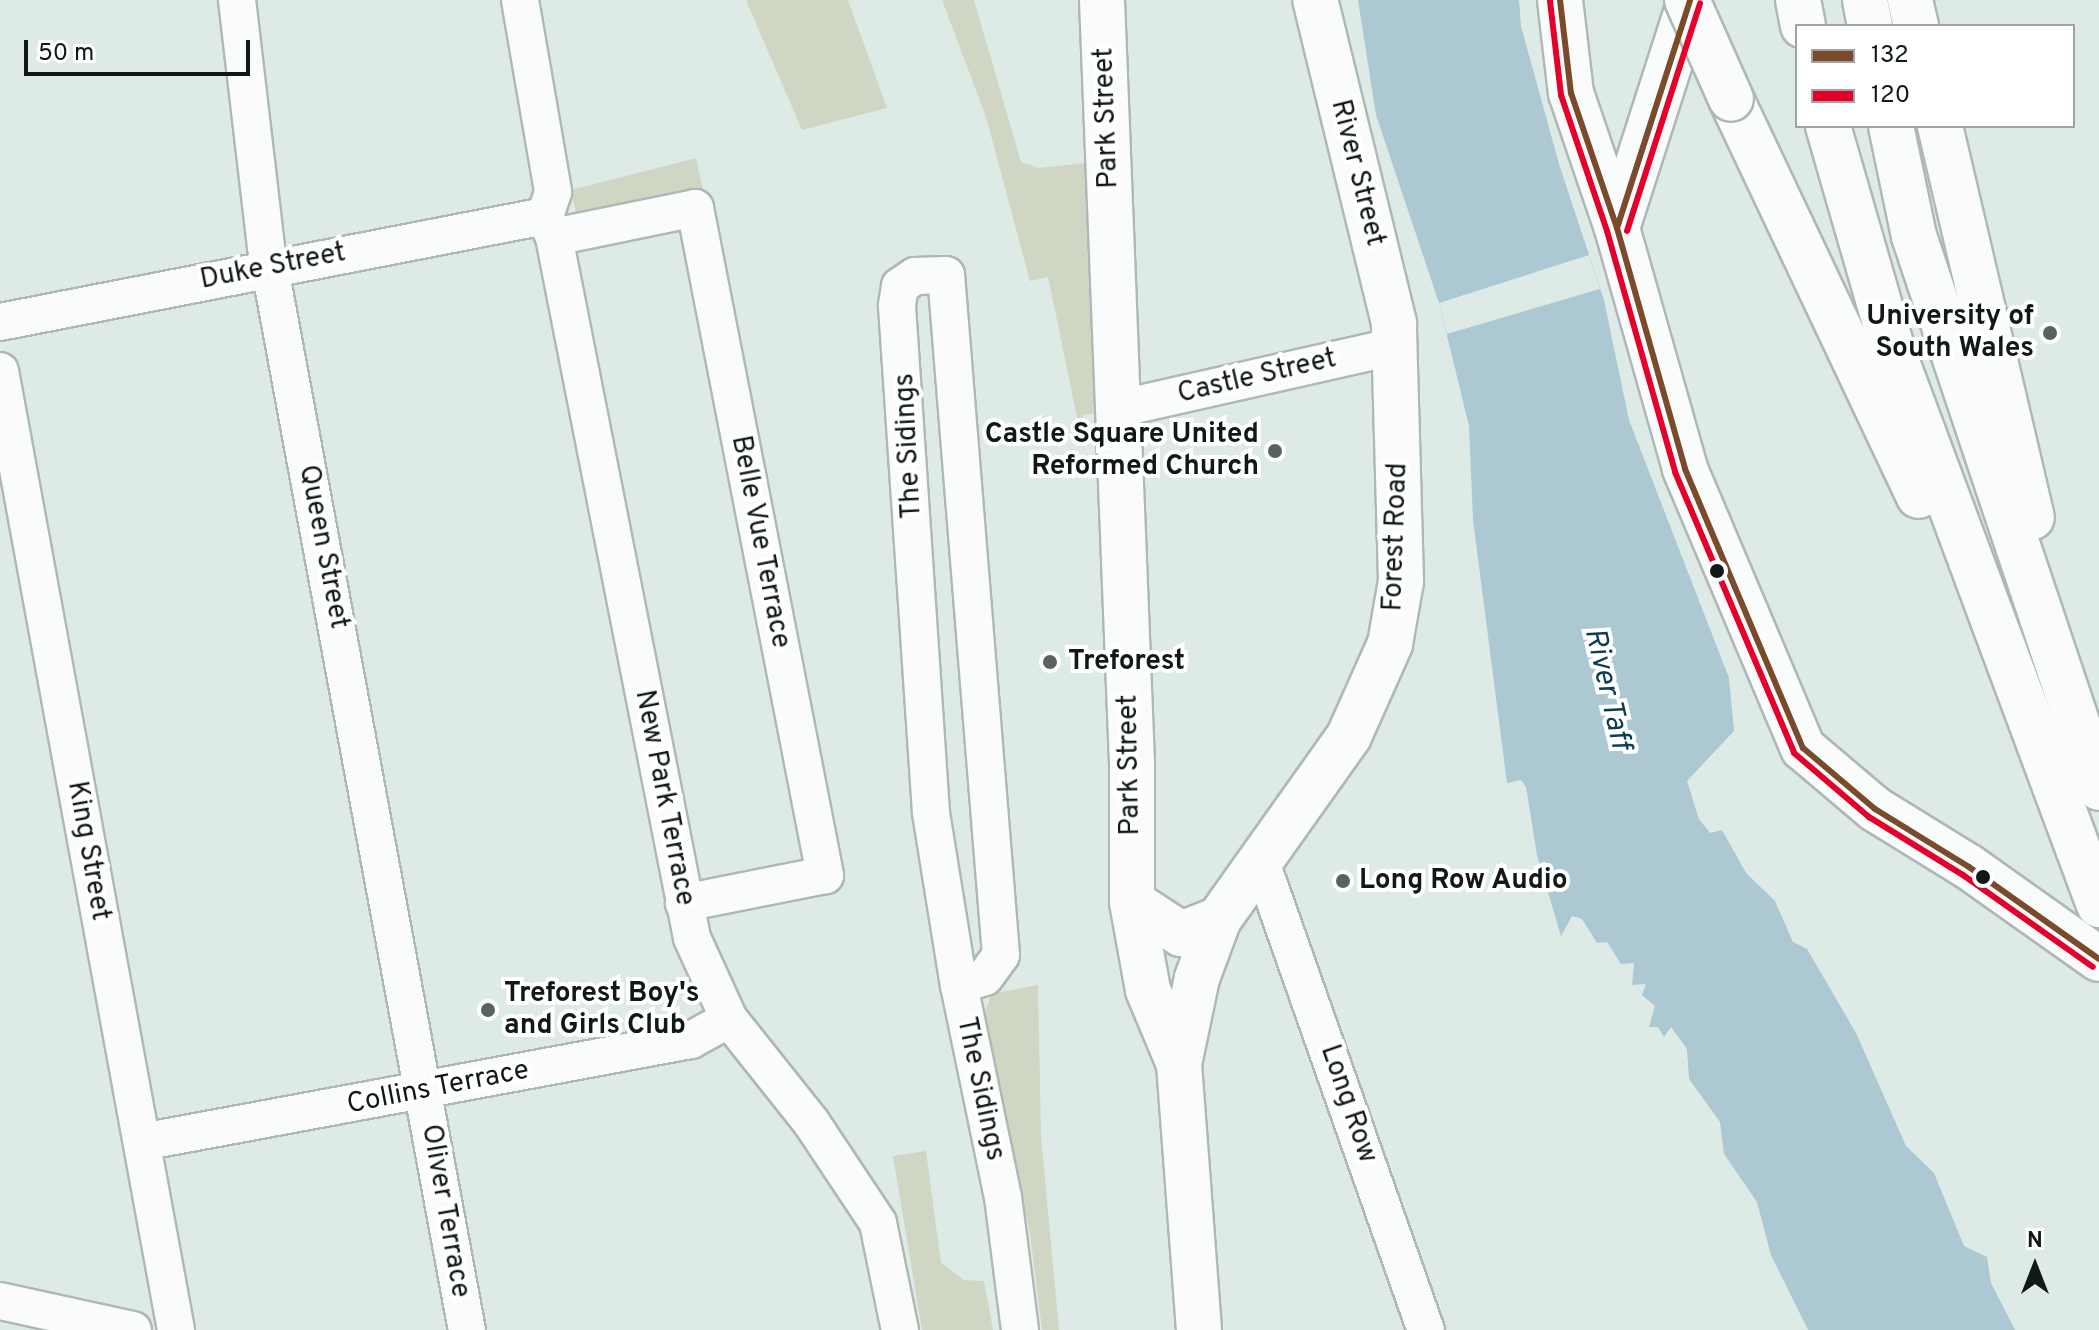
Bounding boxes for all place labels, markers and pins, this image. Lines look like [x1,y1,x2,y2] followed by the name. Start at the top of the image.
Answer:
[1866,300,2034,366] place label: University of South Wales
[2041,324,2059,342] marker: University of South Wales
[985,418,1259,484] place label: Castle Square United Reformed Church
[1266,442,1284,460] marker: Castle Square United Reformed Church
[1709,563,1725,579] unlabelled marker
[1068,645,1185,679] place label: Treforest
[1039,651,1061,673] marker: Treforest
[1359,864,1569,898] place label: Long Row Audio
[1975,869,1991,885] unlabelled marker
[1334,872,1352,890] marker: Long Row Audio
[504,977,700,1043] place label: Treforest Boy's and Girls Club
[479,1001,497,1019] marker: Treforest Boy's and Girls Club

